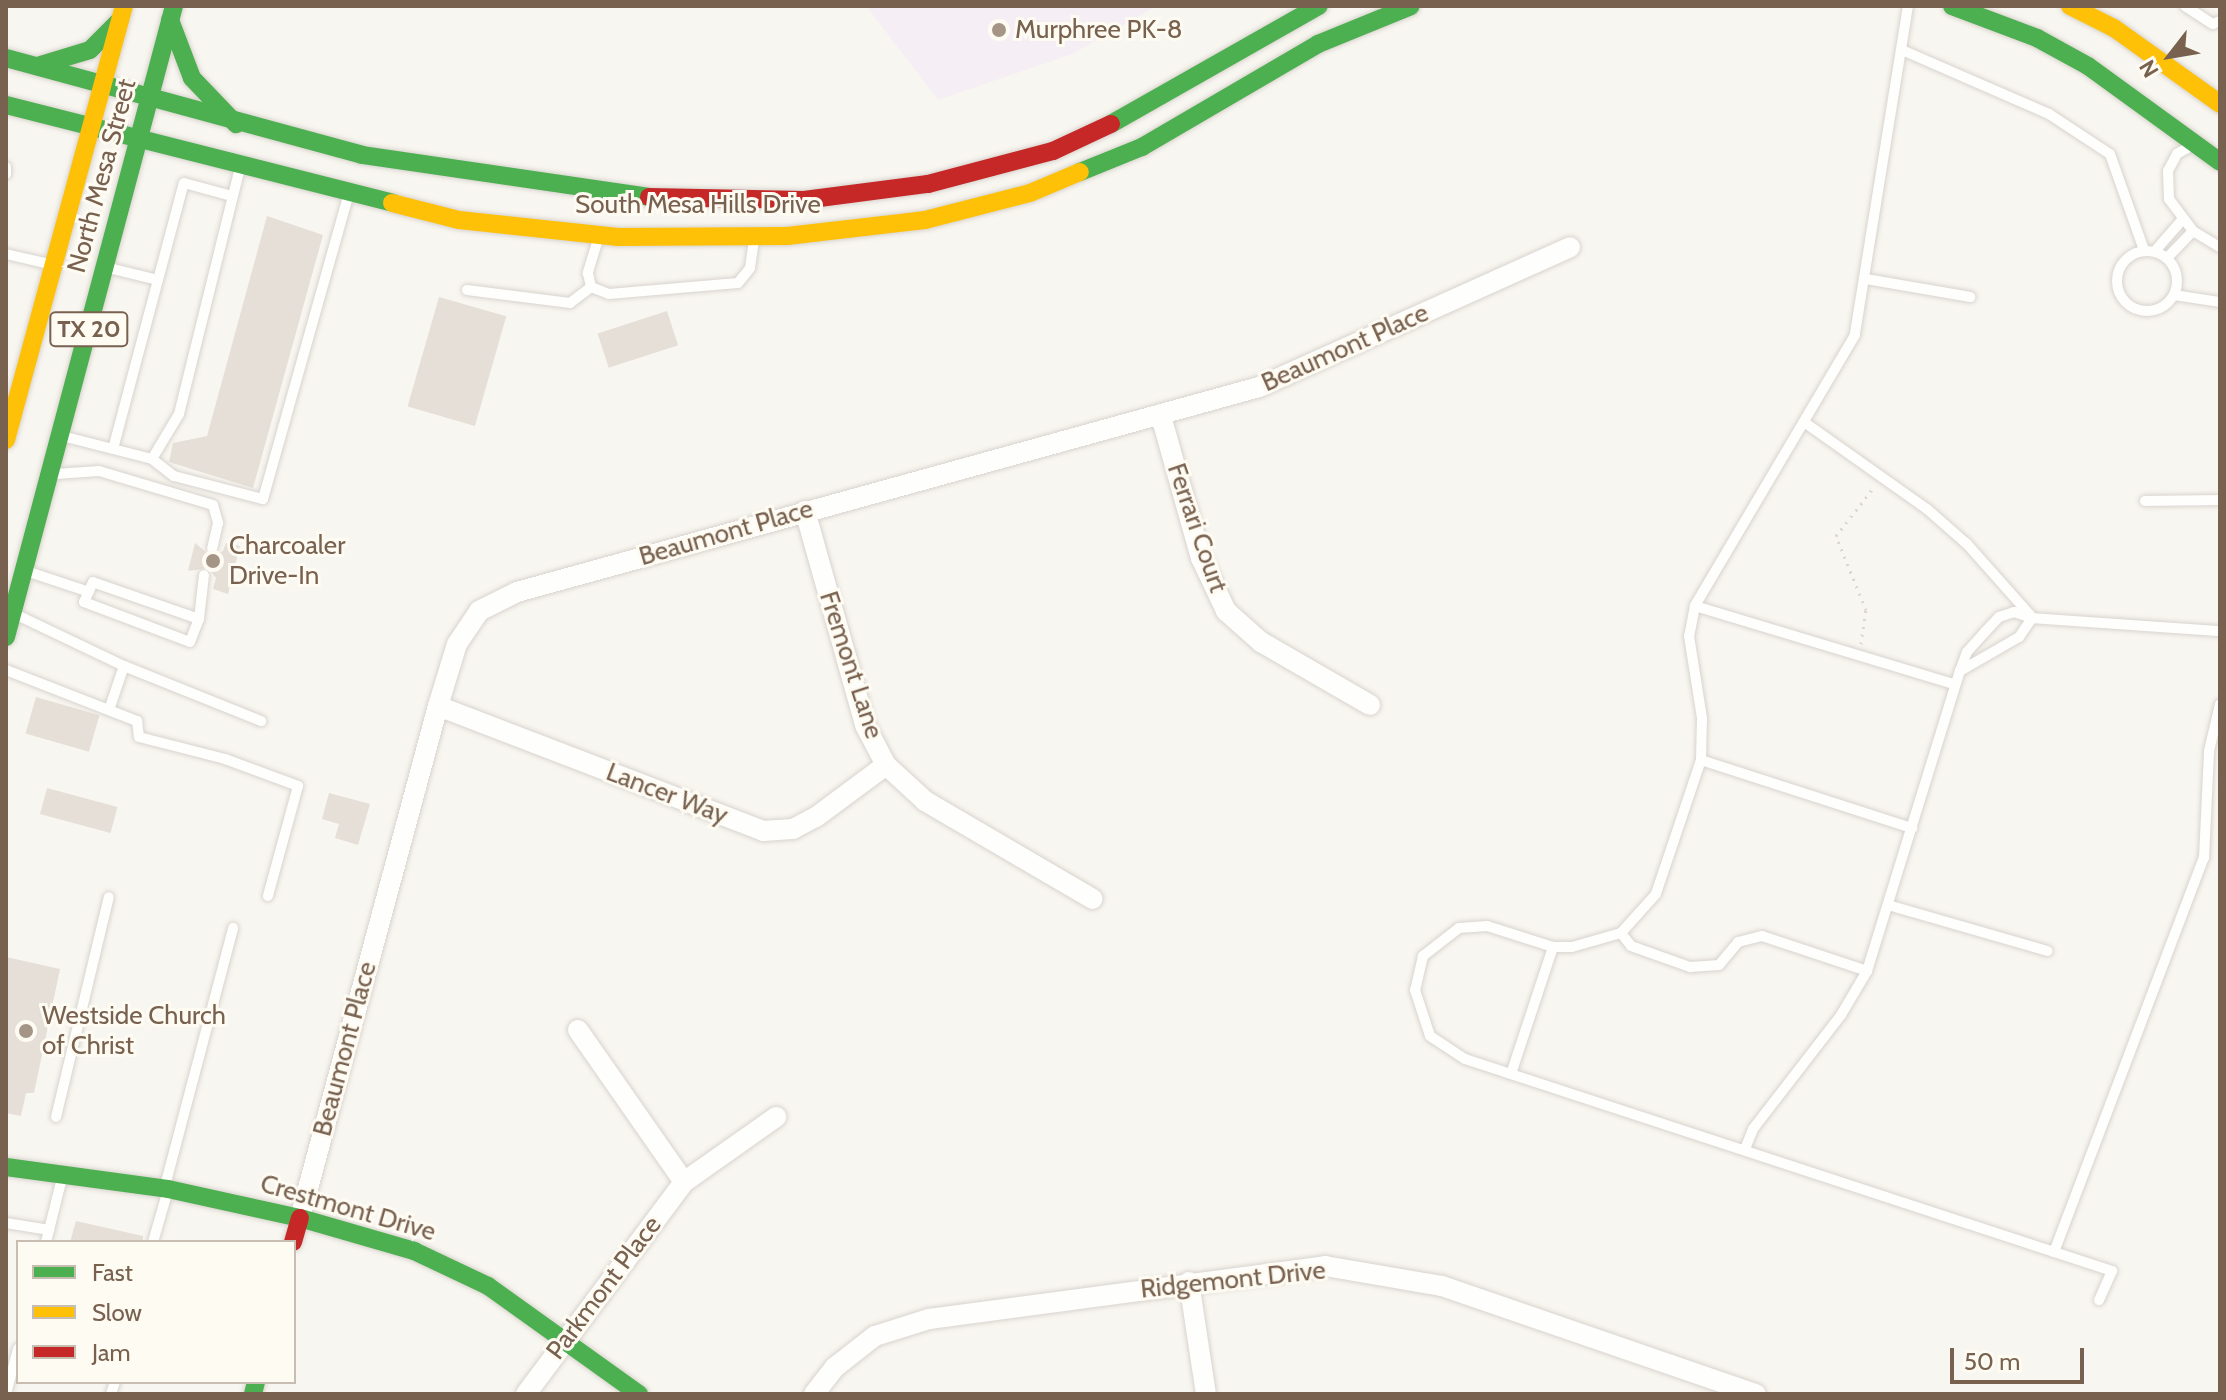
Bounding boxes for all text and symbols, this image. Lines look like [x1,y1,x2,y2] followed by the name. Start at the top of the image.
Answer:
[1015,14,1183,46] place label: Murphree PK-8
[2130,16,2210,96] north arrow
[990,21,1008,39] marker: Murphree PK-8
[2133,55,2165,82] text: N
[61,76,143,276] street label: North Mesa Street
[575,189,821,221] street label: South Mesa Hills Drive
[1257,297,1433,399] street label: Beaumont Place
[49,309,129,349] road number: TX 20
[1160,459,1234,597] street label: Ferrari Court
[636,493,816,573] street label: Beaumont Place
[229,530,345,592] place label: Charcoaler Drive-In
[204,552,222,570] marker: Charcoaler Drive-In
[813,587,889,743] street label: Fremont Lane
[602,757,732,831] street label: Lancer Way
[307,958,383,1140] street label: Beaumont Place
[42,1000,226,1062] place label: Westside Church of Christ
[17,1022,35,1040] marker: Westside Church of Christ
[257,1168,439,1248] street label: Crestmont Drive
[540,1210,668,1366] street label: Parkmont Place
[16,1240,296,1384] legend
[1139,1255,1327,1305] street label: Ridgemont Drive
[92,1258,133,1287] text: Fast
[92,1298,142,1327] text: Slow
[1954,1332,2088,1382] scale bar
[92,1338,130,1367] text: Jam
[1964,1347,2020,1376] text: 50 m

